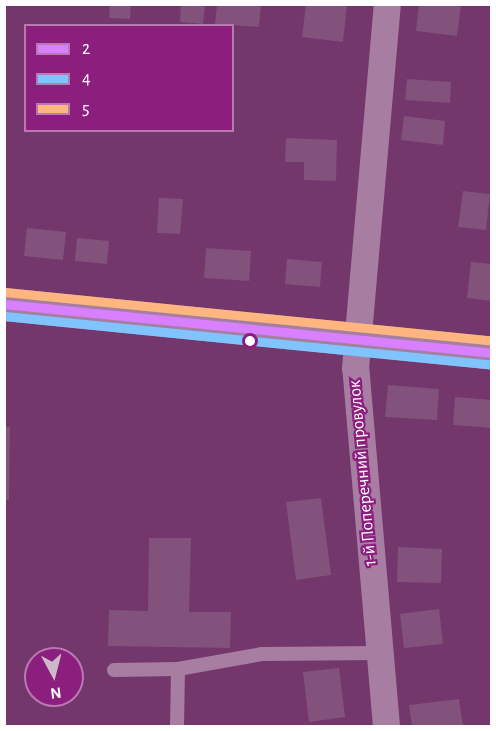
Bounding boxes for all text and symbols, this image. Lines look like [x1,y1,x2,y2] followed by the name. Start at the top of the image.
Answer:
[24,24,234,132] legend
[82,40,90,58] text: 2
[82,70,91,88] text: 4
[82,100,90,118] text: 5
[244,335,256,347] unlabelled marker
[344,379,382,567] street label: 1-й Поперечний провулок
[24,647,84,707] north arrow
[49,684,62,701] text: N

